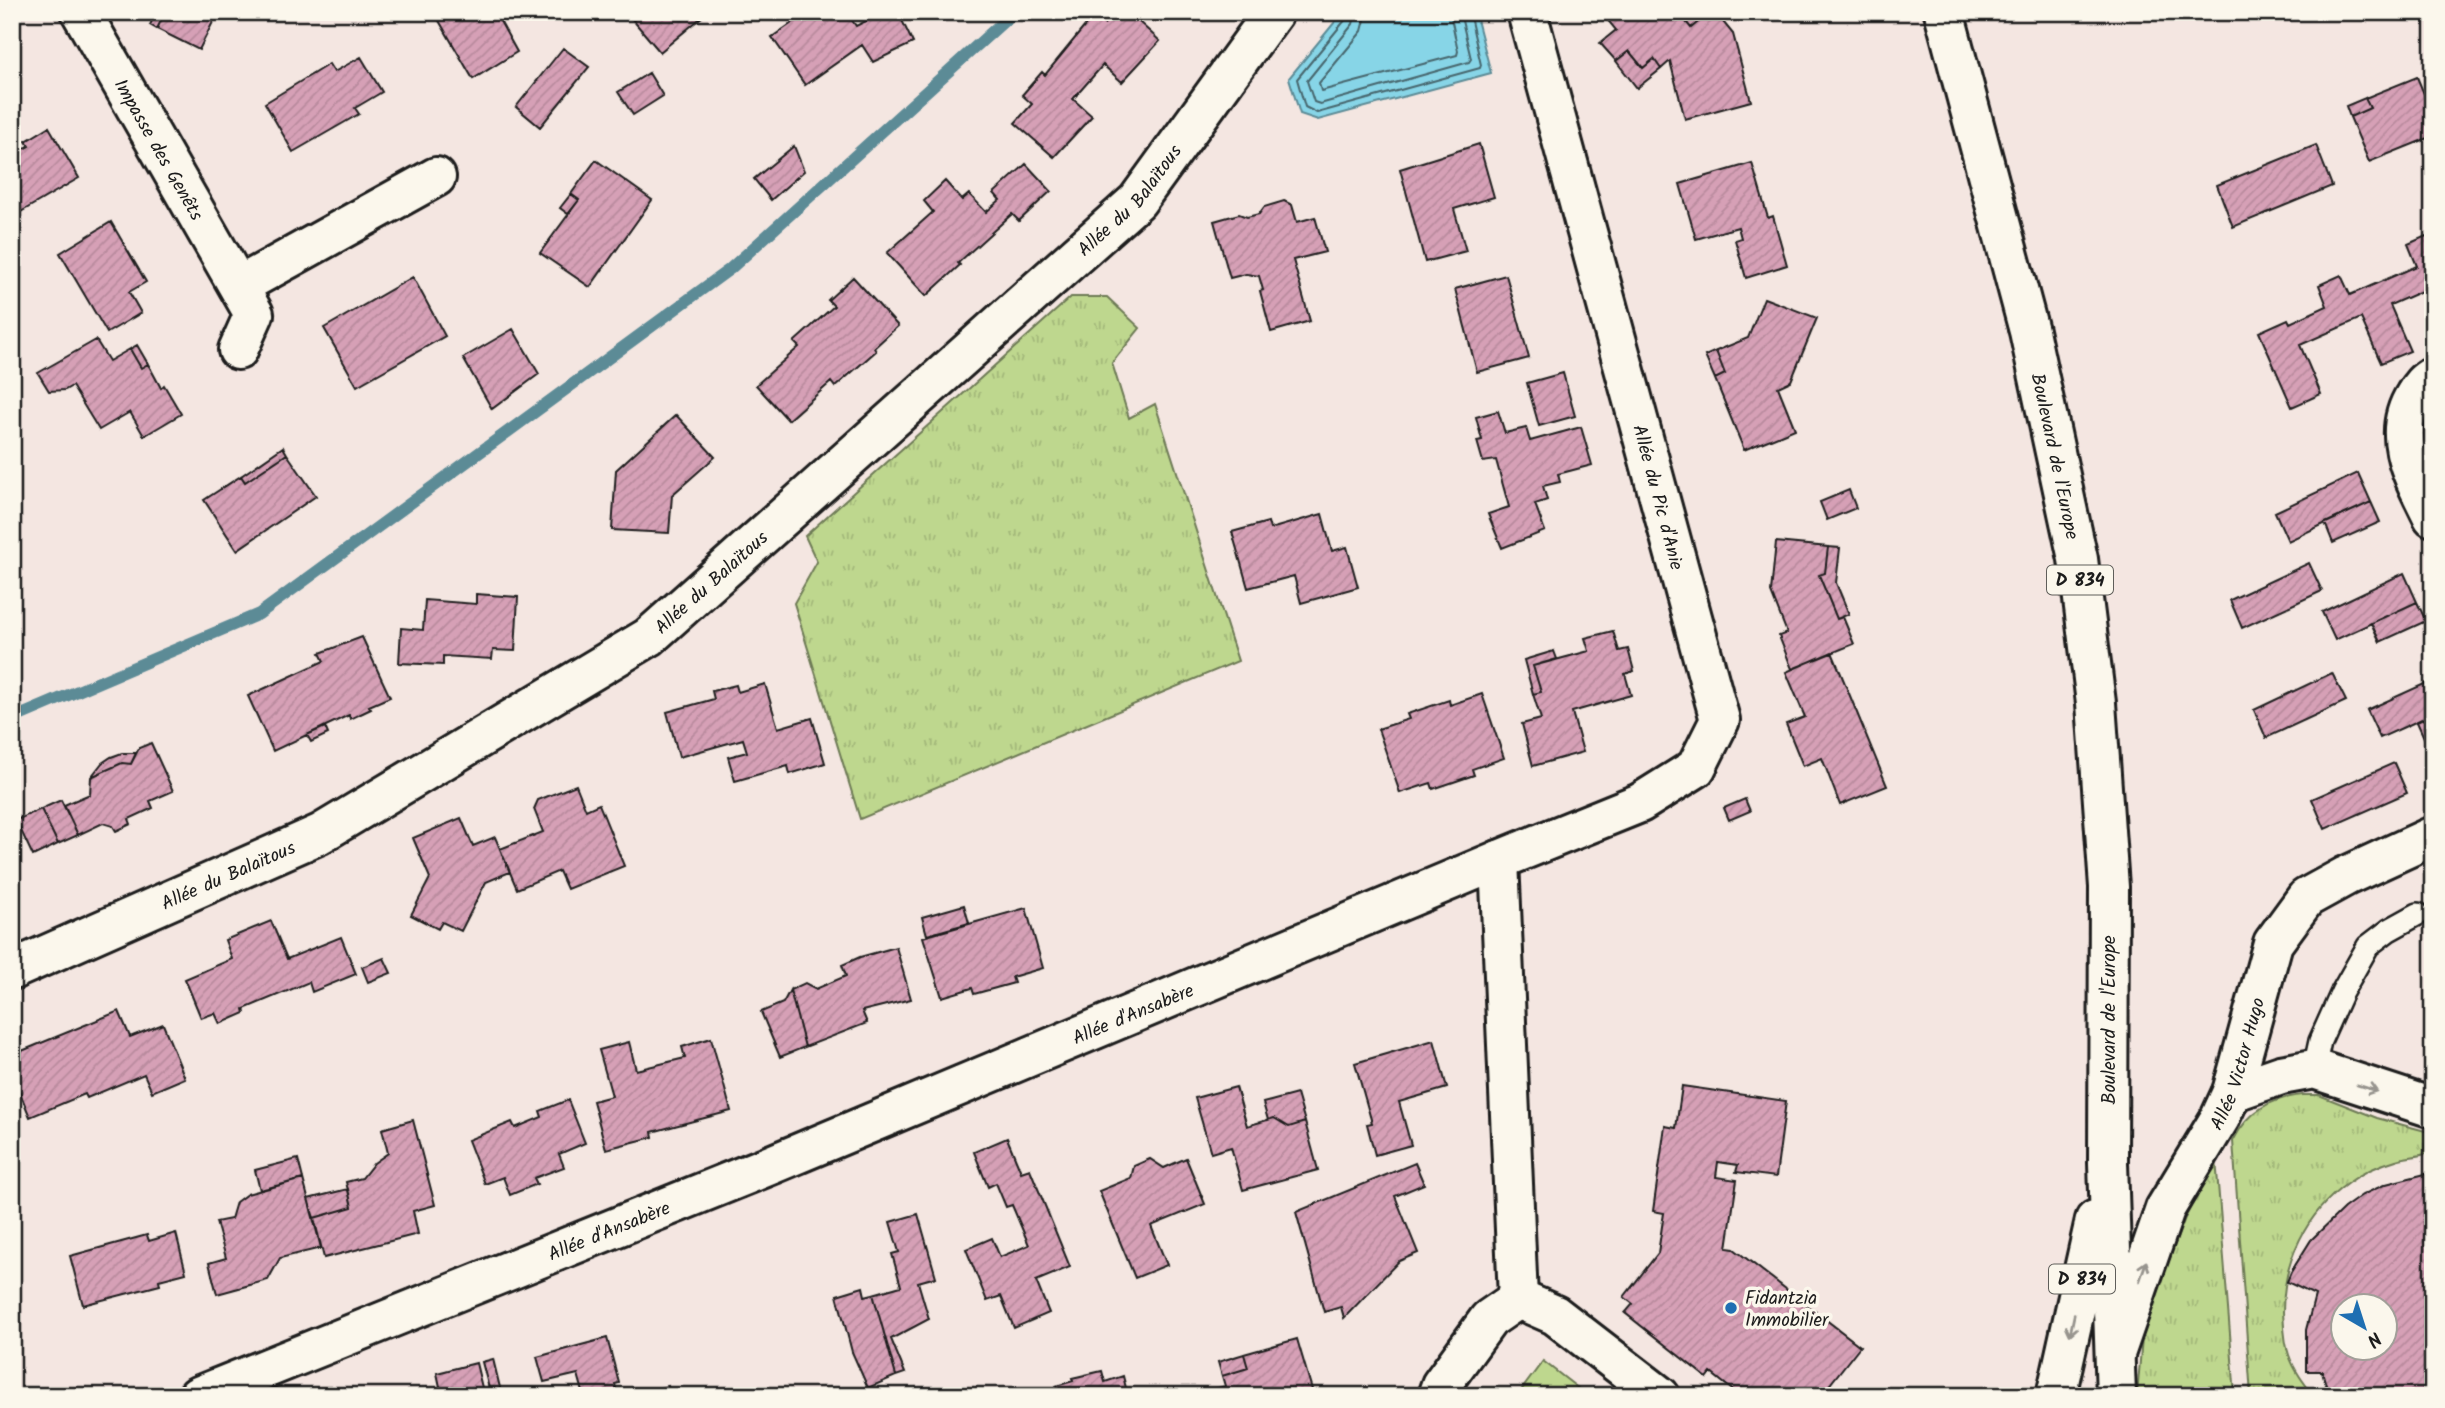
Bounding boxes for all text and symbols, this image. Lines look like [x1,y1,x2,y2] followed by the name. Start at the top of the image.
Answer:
[105,74,210,227] street label: Impasse des Genêts
[1071,139,1190,265] street label: Allée du Balaïtous
[2021,370,2086,543] street label: Boulevard de l'Europe
[1623,421,1691,574] street label: Allée du Pic d'Anie
[648,524,776,642] street label: Allée du Balaïtous
[2047,566,2113,594] road number: D 834
[157,834,301,919] street label: Allée du Balaïtous
[2095,935,2125,1105] street label: Boulevard de l'Europe
[1068,976,1199,1054] street label: Allée d'Ansabère
[2203,994,2274,1137] street label: Allée Victor Hugo
[2356,1082,2378,1095] one-way arrow
[544,1194,676,1270] street label: Allée d'Ansabère
[2138,1261,2151,1283] one-way arrow
[2049,1264,2115,1294] road number: D 834
[1745,1284,1830,1336] place label: Fidantzia Immobilier
[2330,1292,2400,1362] north arrow
[1723,1300,1739,1316] marker: Fidantzia Immobilier
[2065,1313,2078,1336] one-way arrow
[2359,1323,2388,1354] text: N

